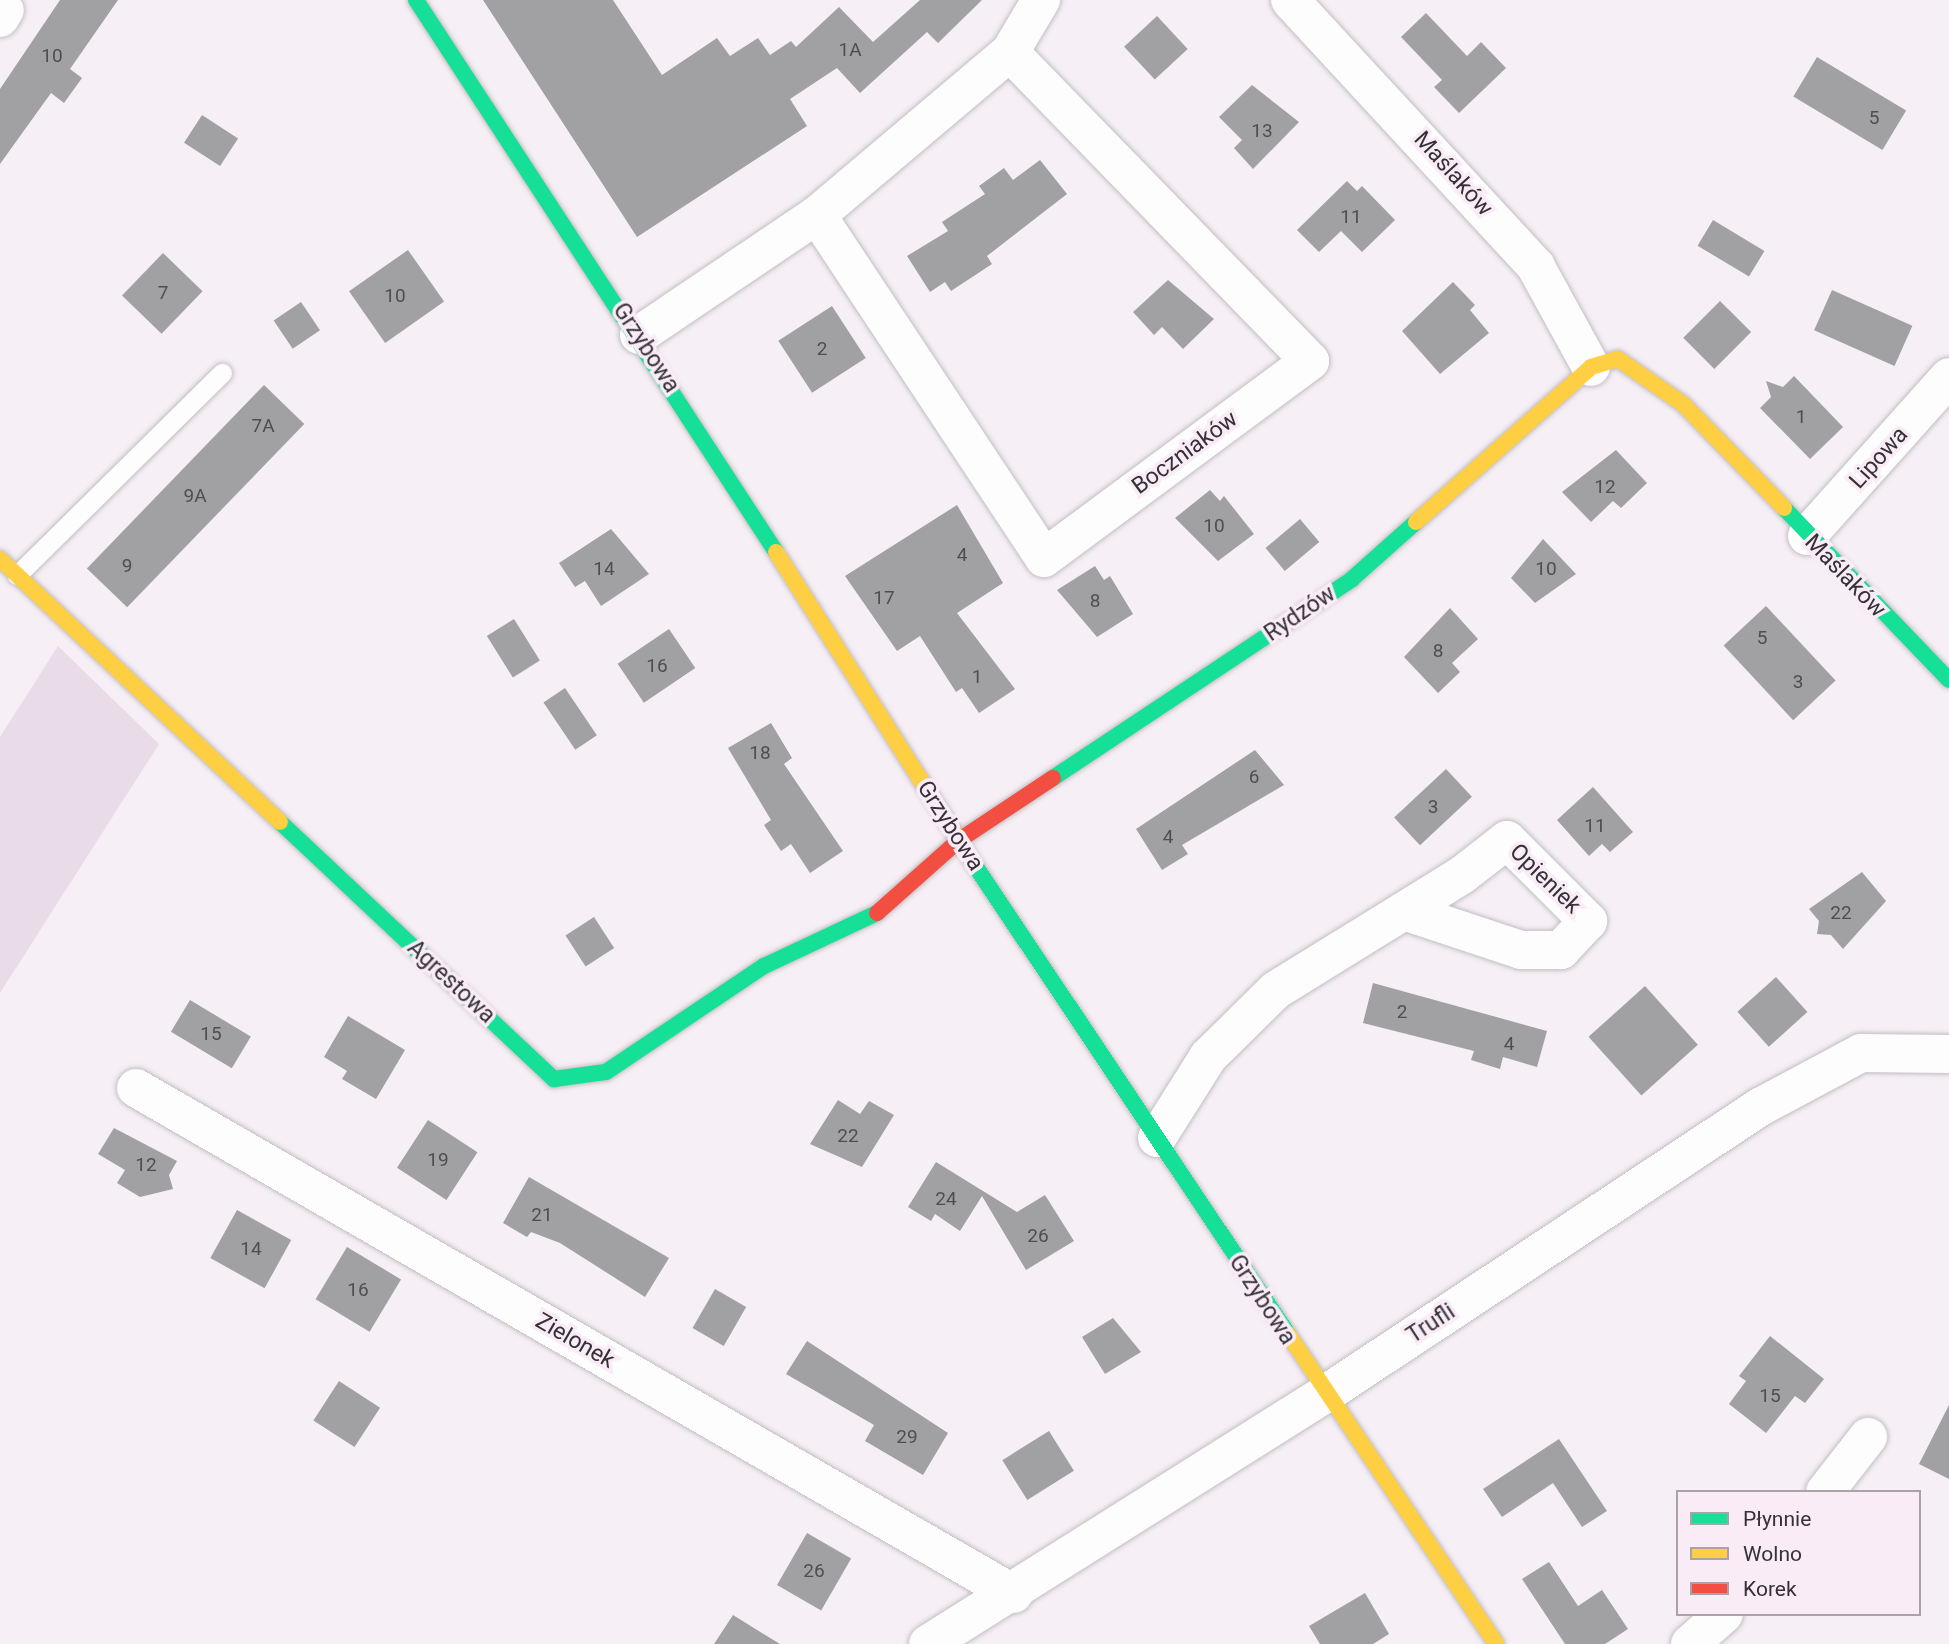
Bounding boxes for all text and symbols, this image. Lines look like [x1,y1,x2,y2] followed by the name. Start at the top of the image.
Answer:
[838,39,862,61] house number: 1A
[41,45,63,67] house number: 10
[1869,107,1879,129] house number: 5
[1251,120,1273,142] house number: 13
[1408,126,1498,222] street label: Maślaków
[1340,206,1362,228] house number: 11
[158,282,168,304] house number: 7
[384,285,406,307] house number: 10
[607,298,685,398] street label: Grzybowa
[817,338,827,360] house number: 2
[1127,405,1243,501] street label: Boczniaków
[1796,406,1806,428] house number: 1
[251,415,275,437] house number: 7A
[1844,421,1914,495] street label: Lipowa
[1594,476,1616,498] house number: 12
[183,485,207,507] house number: 9A
[1203,515,1225,537] house number: 10
[1799,529,1891,623] street label: Maślaków
[957,544,967,566] house number: 4
[122,555,132,577] house number: 9
[593,558,615,580] house number: 14
[1535,558,1557,580] house number: 10
[1259,580,1341,648] street label: Rydzów
[873,587,895,609] house number: 17
[1090,590,1100,612] house number: 8
[1757,627,1767,649] house number: 5
[1433,640,1443,662] house number: 8
[646,655,668,677] house number: 16
[972,666,982,688] house number: 1
[1793,671,1803,693] house number: 3
[749,742,771,764] house number: 18
[1249,766,1259,788] house number: 6
[911,776,989,876] street label: Grzybowa
[1428,796,1438,818] house number: 3
[1584,815,1606,837] house number: 11
[1163,826,1173,848] house number: 4
[1504,838,1586,920] street label: Opieniek
[1830,902,1852,924] house number: 22
[401,934,501,1030] street label: Agrestowa
[1397,1001,1407,1023] house number: 2
[200,1023,222,1045] house number: 15
[1504,1033,1514,1055] house number: 4
[837,1125,859,1147] house number: 22
[427,1149,449,1171] house number: 19
[135,1154,157,1176] house number: 12
[935,1188,957,1210] house number: 24
[531,1204,553,1226] house number: 21
[1027,1225,1049,1247] house number: 26
[240,1238,262,1260] house number: 14
[1223,1250,1301,1350] street label: Grzybowa
[347,1279,369,1301] house number: 16
[1402,1298,1460,1350] street label: Trufli
[530,1307,620,1375] street label: Zielonek
[1759,1385,1781,1407] house number: 15
[896,1426,918,1448] house number: 29
[1676,1490,1921,1616] legend
[1743,1507,1811,1531] text: Płynnie
[1743,1542,1802,1566] text: Wolno
[803,1560,825,1582] house number: 26
[1743,1577,1797,1601] text: Korek

